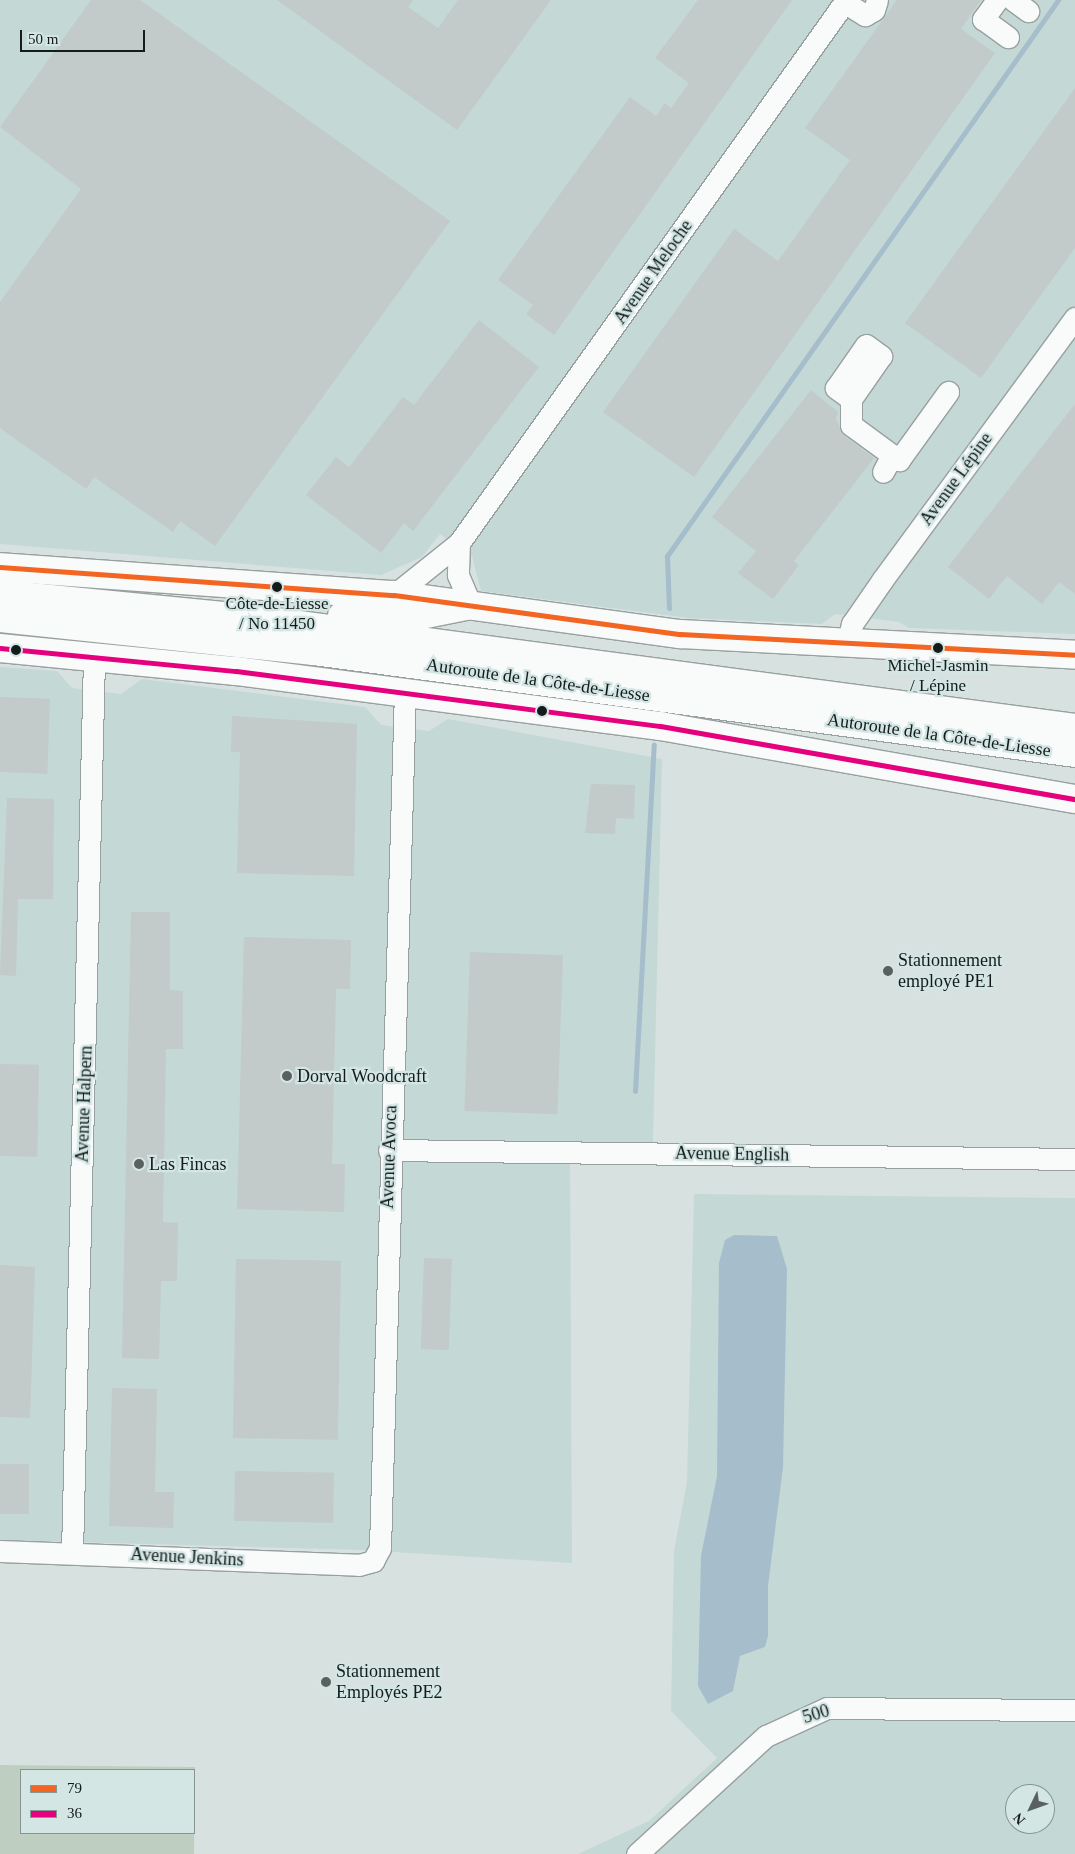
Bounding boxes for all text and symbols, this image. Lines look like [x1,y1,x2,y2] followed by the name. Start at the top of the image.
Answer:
[22,20,148,52] scale bar
[28,31,58,47] text: 50 m
[609,216,697,328] street label: Avenue Meloche
[915,429,997,529] street label: Avenue Lépine
[272,582,282,592] marker: Côte-de-Liesse / No 11450
[226,594,328,634] place label: Côte-de-Liesse / No 11450
[933,643,943,653] marker: Michel-Jasmin / Lépine
[11,645,21,655] unlabelled marker
[425,654,651,706] street label: Autoroute de la Côte-de-Liesse
[887,656,989,696] place label: Michel-Jasmin / Lépine
[537,706,547,716] unlabelled marker
[826,709,1052,761] street label: Autoroute de la Côte-de-Liesse
[898,950,1002,992] place label: Stationnement employé PE1
[882,965,894,977] marker: Stationnement employé PE1
[71,1045,97,1163] street label: Avenue Halpern
[297,1065,427,1087] place label: Dorval Woodcraft
[281,1070,293,1082] marker: Dorval Woodcraft
[376,1104,402,1210] street label: Avenue Avoca
[675,1142,789,1166] street label: Avenue English
[149,1153,226,1175] place label: Las Fincas
[133,1158,145,1170] marker: Las Fincas
[130,1543,244,1571] street label: Avenue Jenkins
[336,1661,442,1704] place label: Stationnement Employés PE2
[320,1676,332,1688] marker: Stationnement Employés PE2
[800,1700,832,1728] street label: 500
[20,1769,195,1834] legend
[67,1780,82,1796] text: 79
[1005,1784,1055,1834] north arrow
[67,1805,82,1821] text: 36
[1010,1810,1028,1827] text: N

